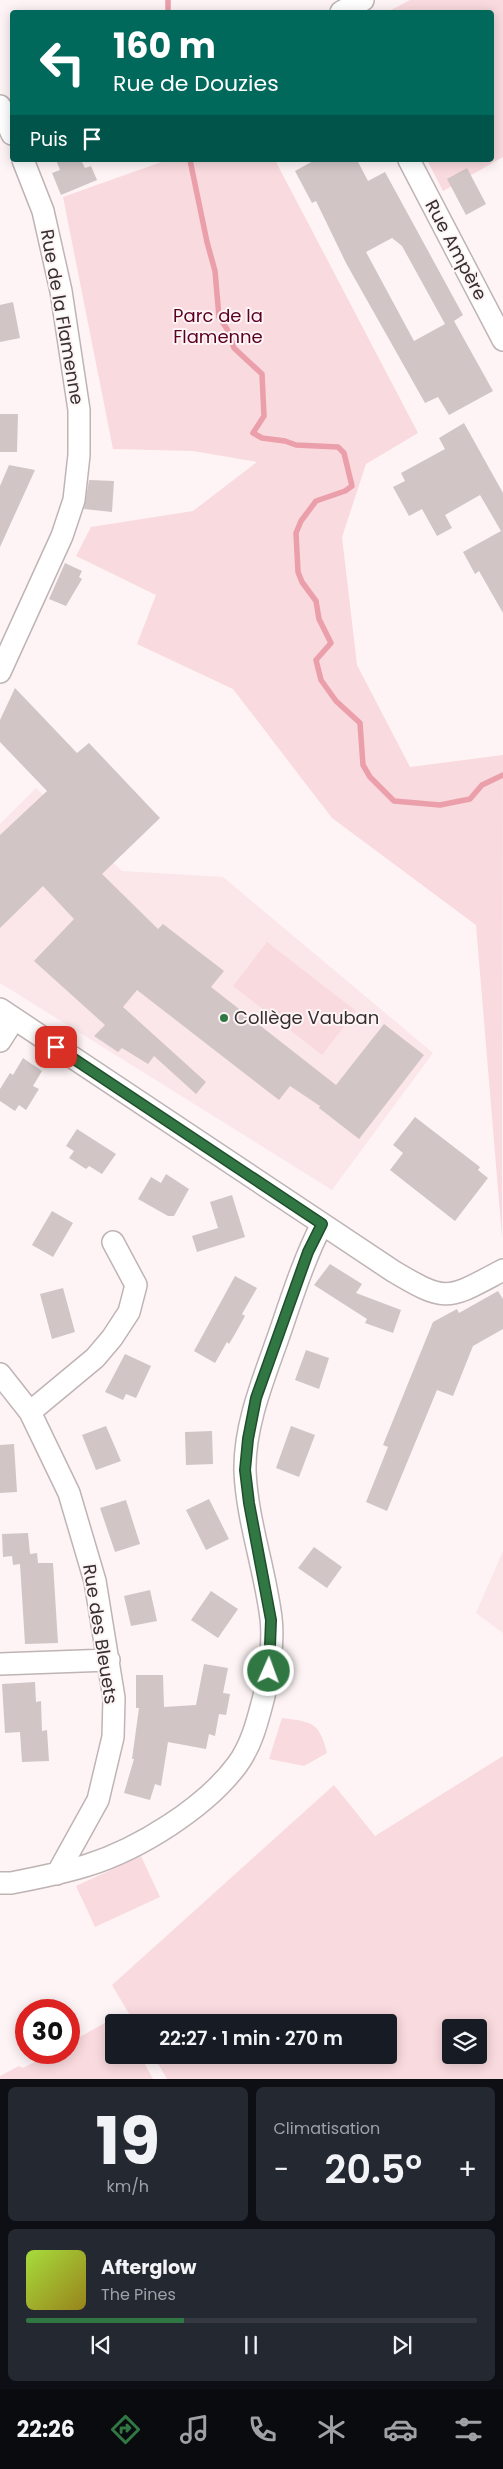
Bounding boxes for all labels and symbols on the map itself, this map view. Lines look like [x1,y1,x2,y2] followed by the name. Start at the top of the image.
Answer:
[420,195,493,304] street label: Rue Ampère
[35,227,90,407] street label: Rue de la Flamenne
[173,303,263,349] park label: Parc de la Flamenne
[234,1005,379,1030] place label: Collège Vauban
[218,1012,230,1024] marker: Collège Vauban
[35,1026,77,1068] pin
[77,1562,124,1706] street label: Rue des Bleuets
[242,1644,294,1696] position arrow
[15,1999,80,2064] speed limit sign: 30

